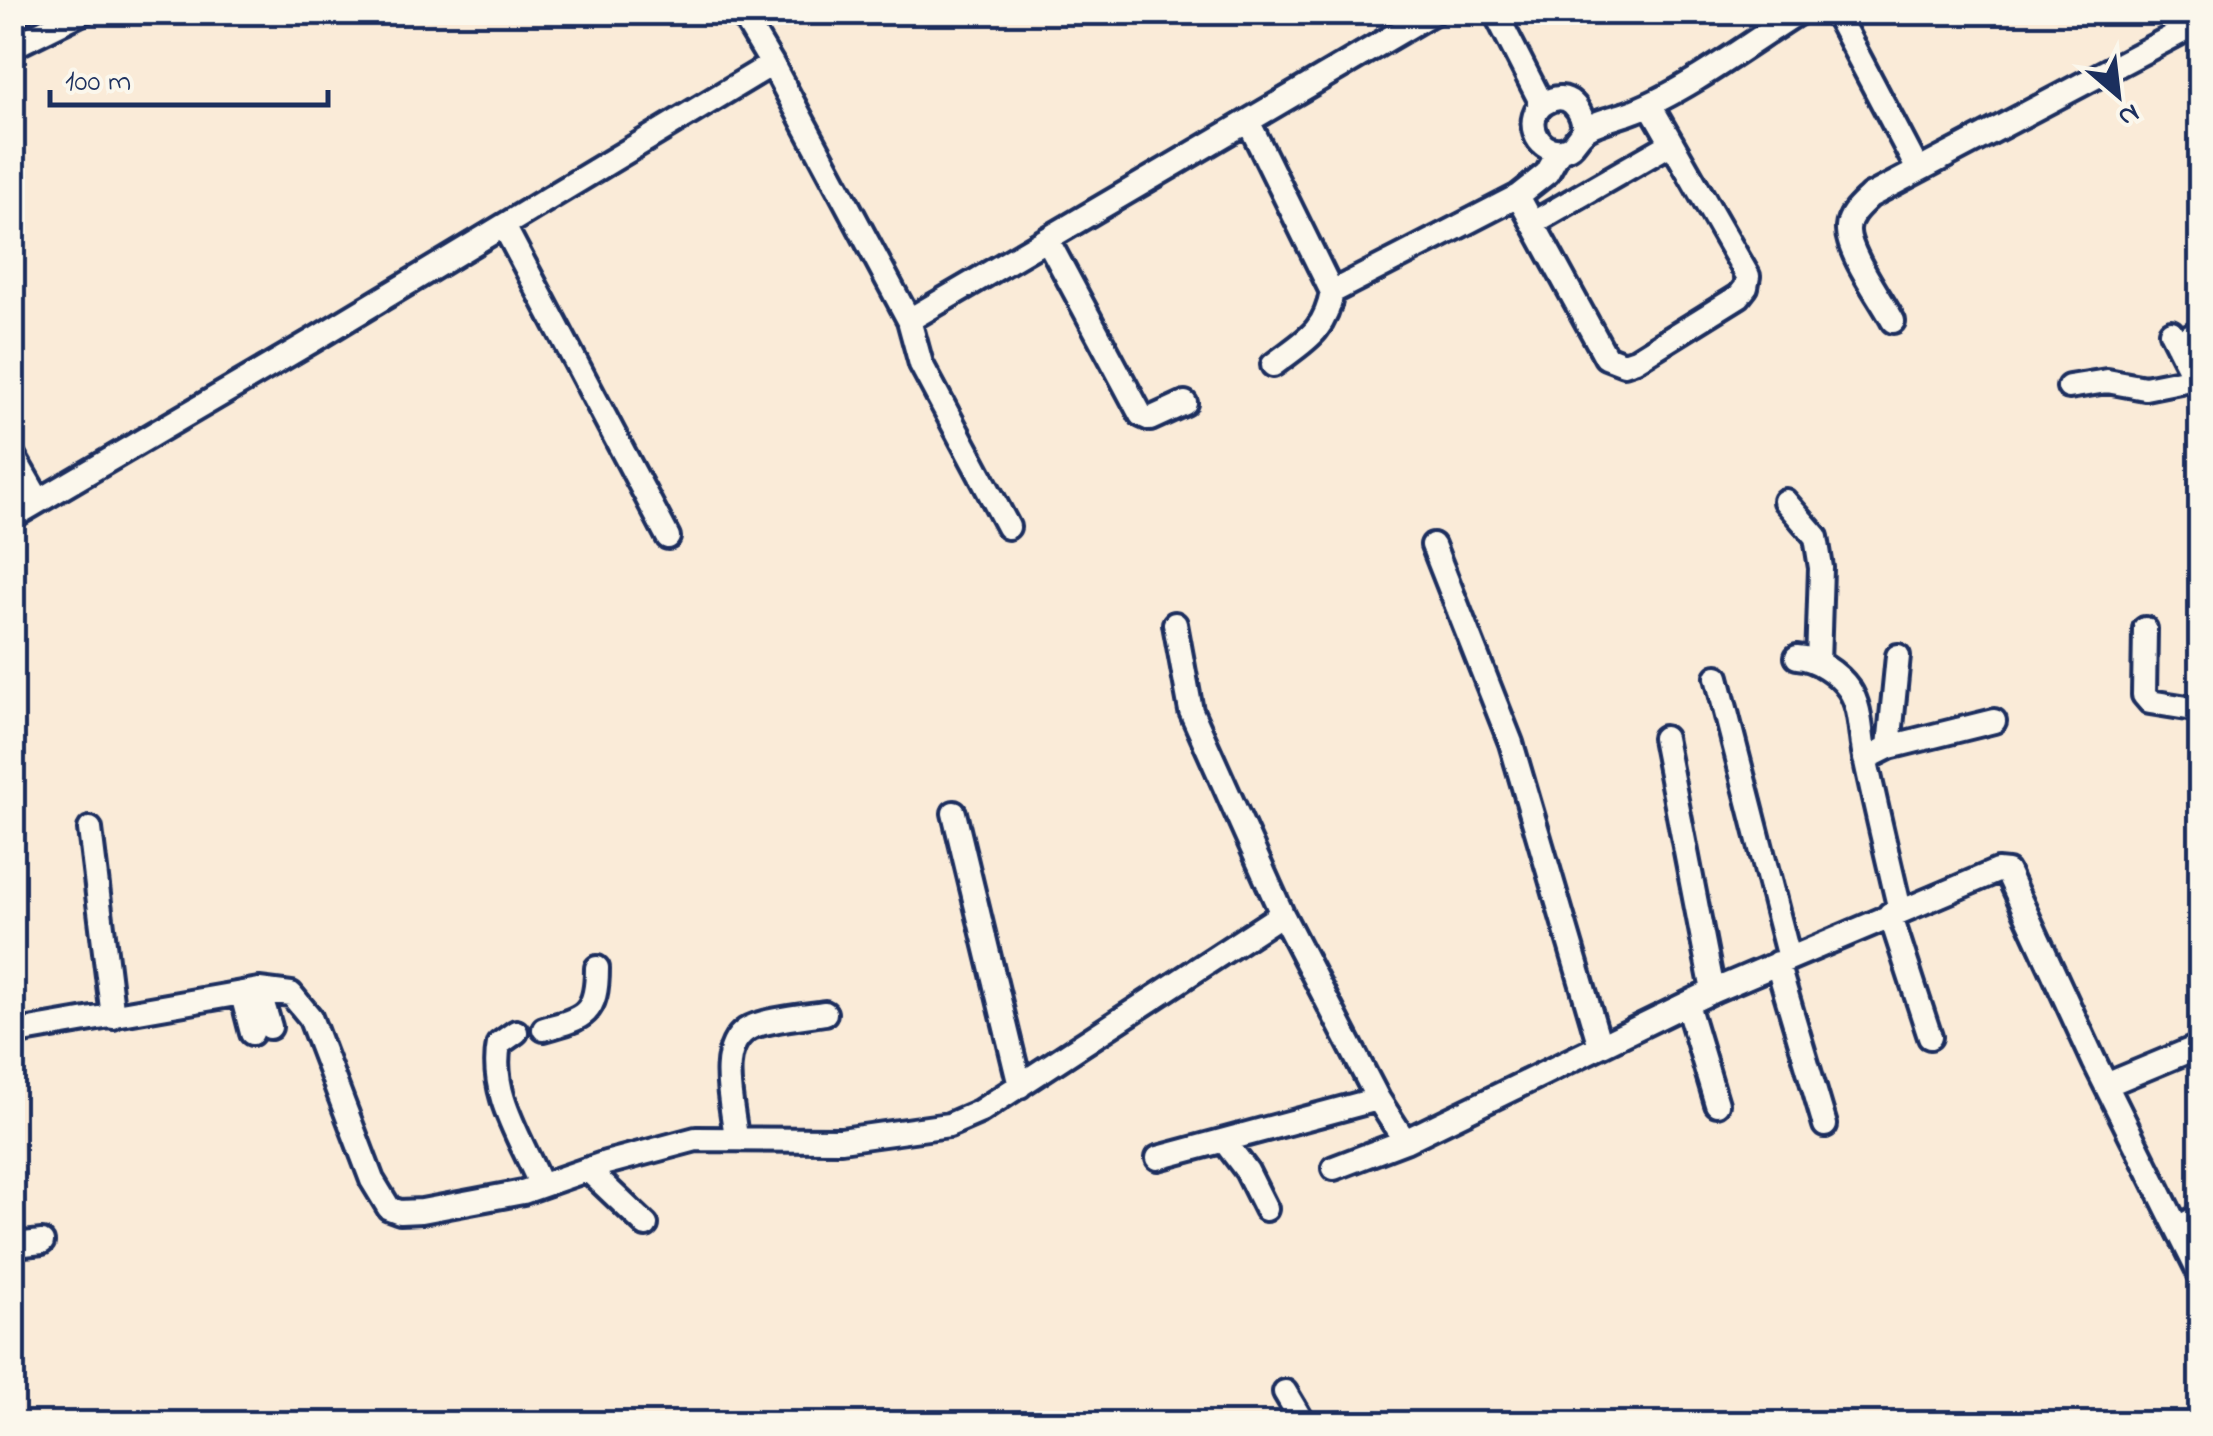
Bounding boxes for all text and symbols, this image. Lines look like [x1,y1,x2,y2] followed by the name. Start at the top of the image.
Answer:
[50,45,328,107] scale bar
[2068,45,2168,145] north arrow
[65,61,131,105] text: 100 m
[2110,91,2146,137] text: N

